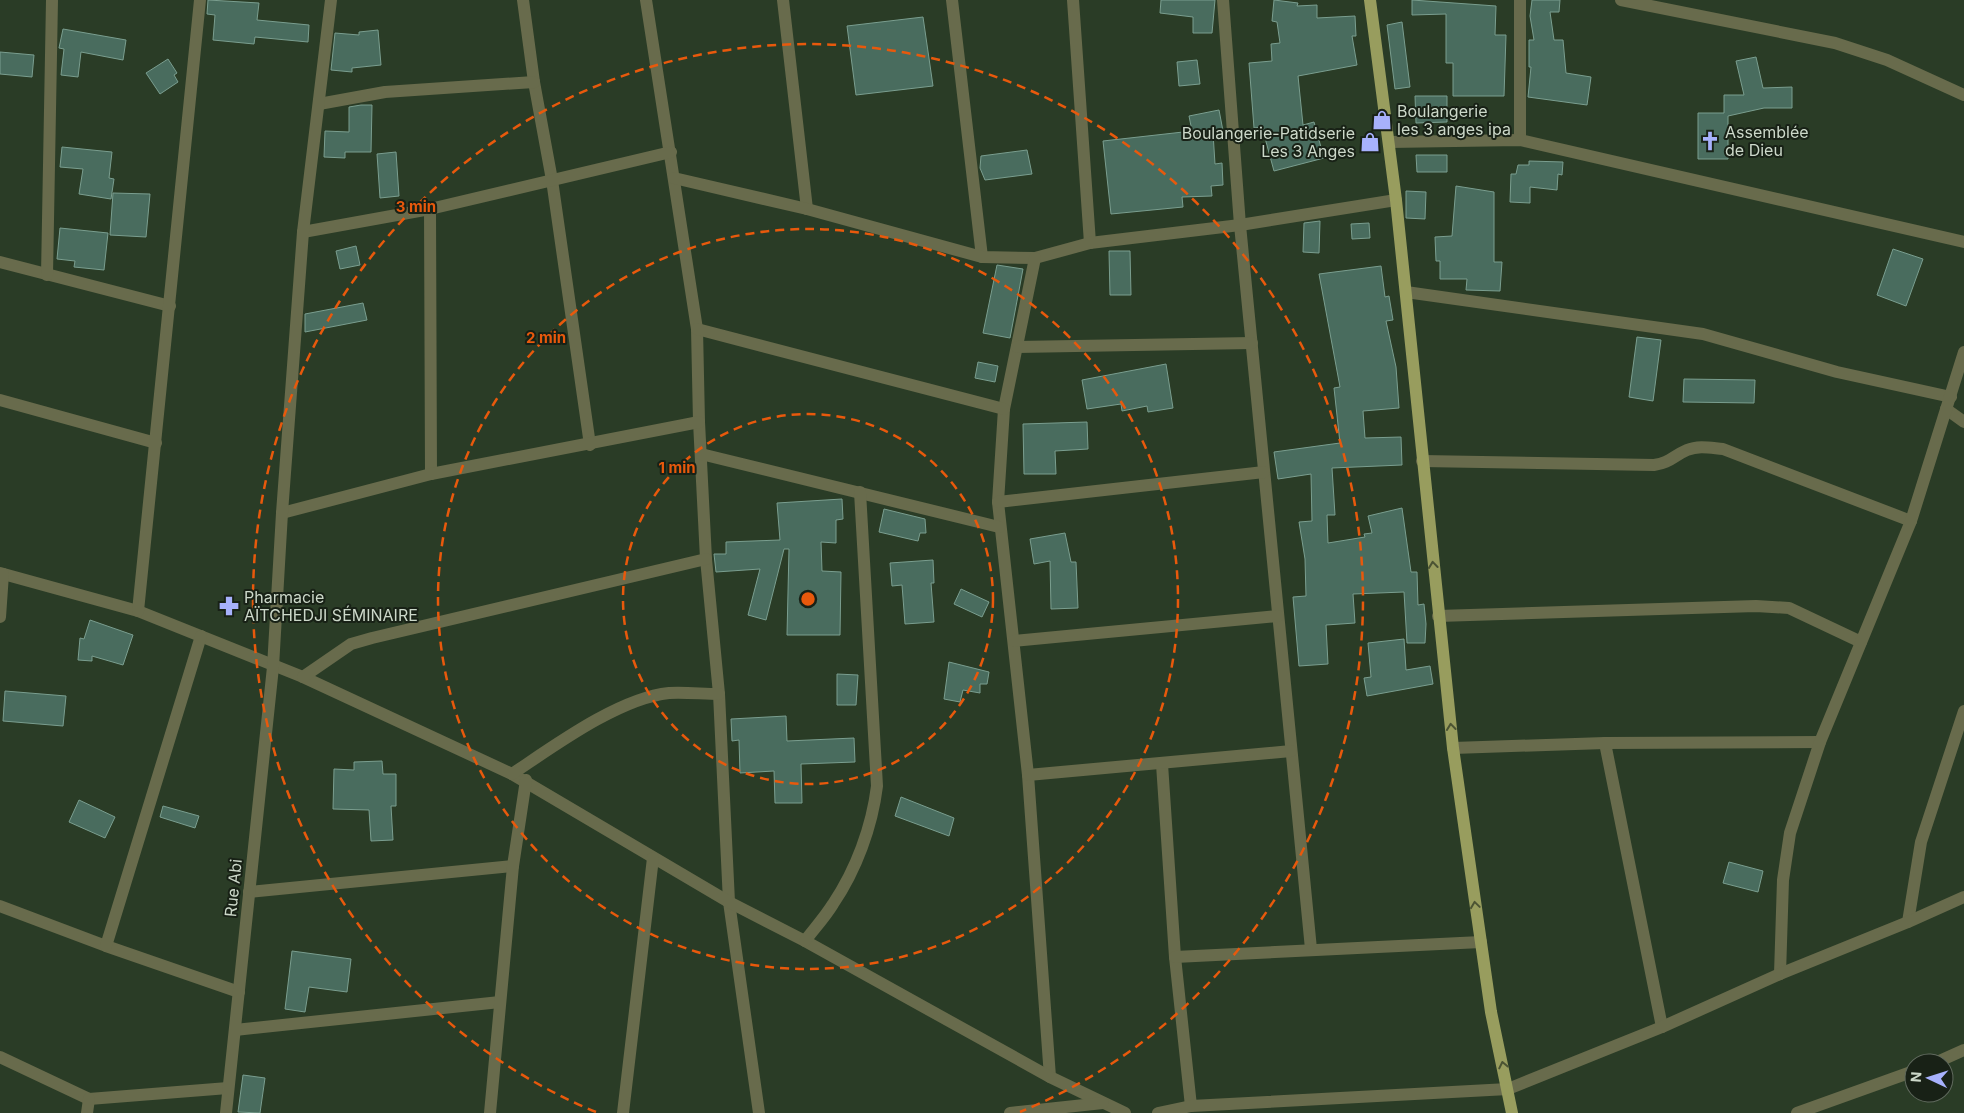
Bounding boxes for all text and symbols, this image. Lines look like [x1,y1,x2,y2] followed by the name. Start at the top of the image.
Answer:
[1397,101,1511,139] place label: Boulangerie les 3 anges ipa
[1371,109,1393,131] shop icon: Boulangerie les 3 anges ipa
[1725,122,1809,160] place label: Assemblée de Dieu
[1182,123,1355,161] place label: Boulangerie-Patidserie Les 3 Anges
[1699,130,1721,152] church icon: Assemblée de Dieu
[1359,131,1381,153] shop icon: Boulangerie-Patidserie Les 3 Anges
[396,197,436,216] text: 3 min
[526,328,566,347] text: 2 min
[658,458,696,477] text: 1 min
[1428,561,1439,569] one-way arrow
[244,587,418,625] place label: Pharmacie AÏTCHEDJI SÉMINAIRE
[799,590,817,608] centre of rings
[218,595,240,617] pharmacy icon: Pharmacie AÏTCHEDJI SÉMINAIRE
[1446,723,1457,731] one-way arrow
[220,858,246,918] street label: Rue Abi
[1471,901,1481,909] one-way arrow
[1904,1053,1954,1103] north arrow
[1498,1061,1508,1070] one-way arrow
[1907,1071,1924,1083] text: N

